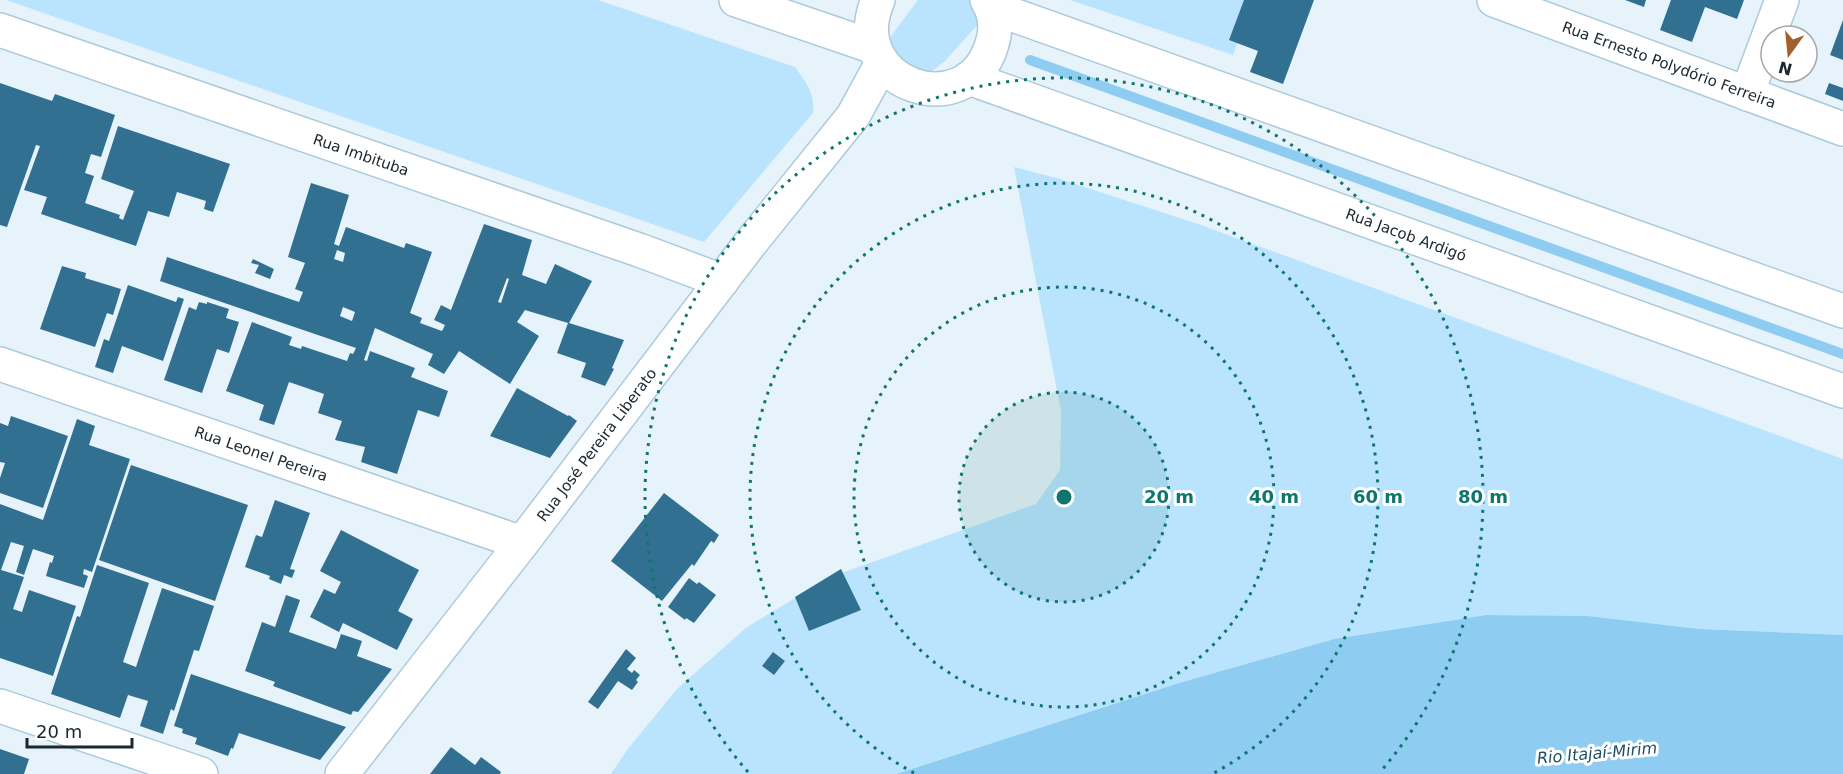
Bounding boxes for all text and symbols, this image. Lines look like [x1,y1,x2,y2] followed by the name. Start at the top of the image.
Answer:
[1560,18,1778,112] street label: Rua Ernesto Polydório Ferreira
[1759,24,1819,84] north arrow
[1776,57,1794,79] text: N
[311,130,411,180] street label: Rua Imbituba
[1343,205,1469,265] street label: Rua Jacob Ardigó
[533,365,661,525] street label: Rua José Pereira Liberato
[192,423,330,485] street label: Rua Leonel Pereira
[1144,486,1194,507] text: 20 m
[1249,486,1299,507] text: 40 m
[1353,486,1403,507] text: 60 m
[1458,486,1508,507] text: 80 m
[1054,487,1074,507] centre of rings
[27,711,132,749] scale bar
[36,721,82,742] text: 20 m
[1536,738,1658,768] water label: Rio Itajaí-Mirim

